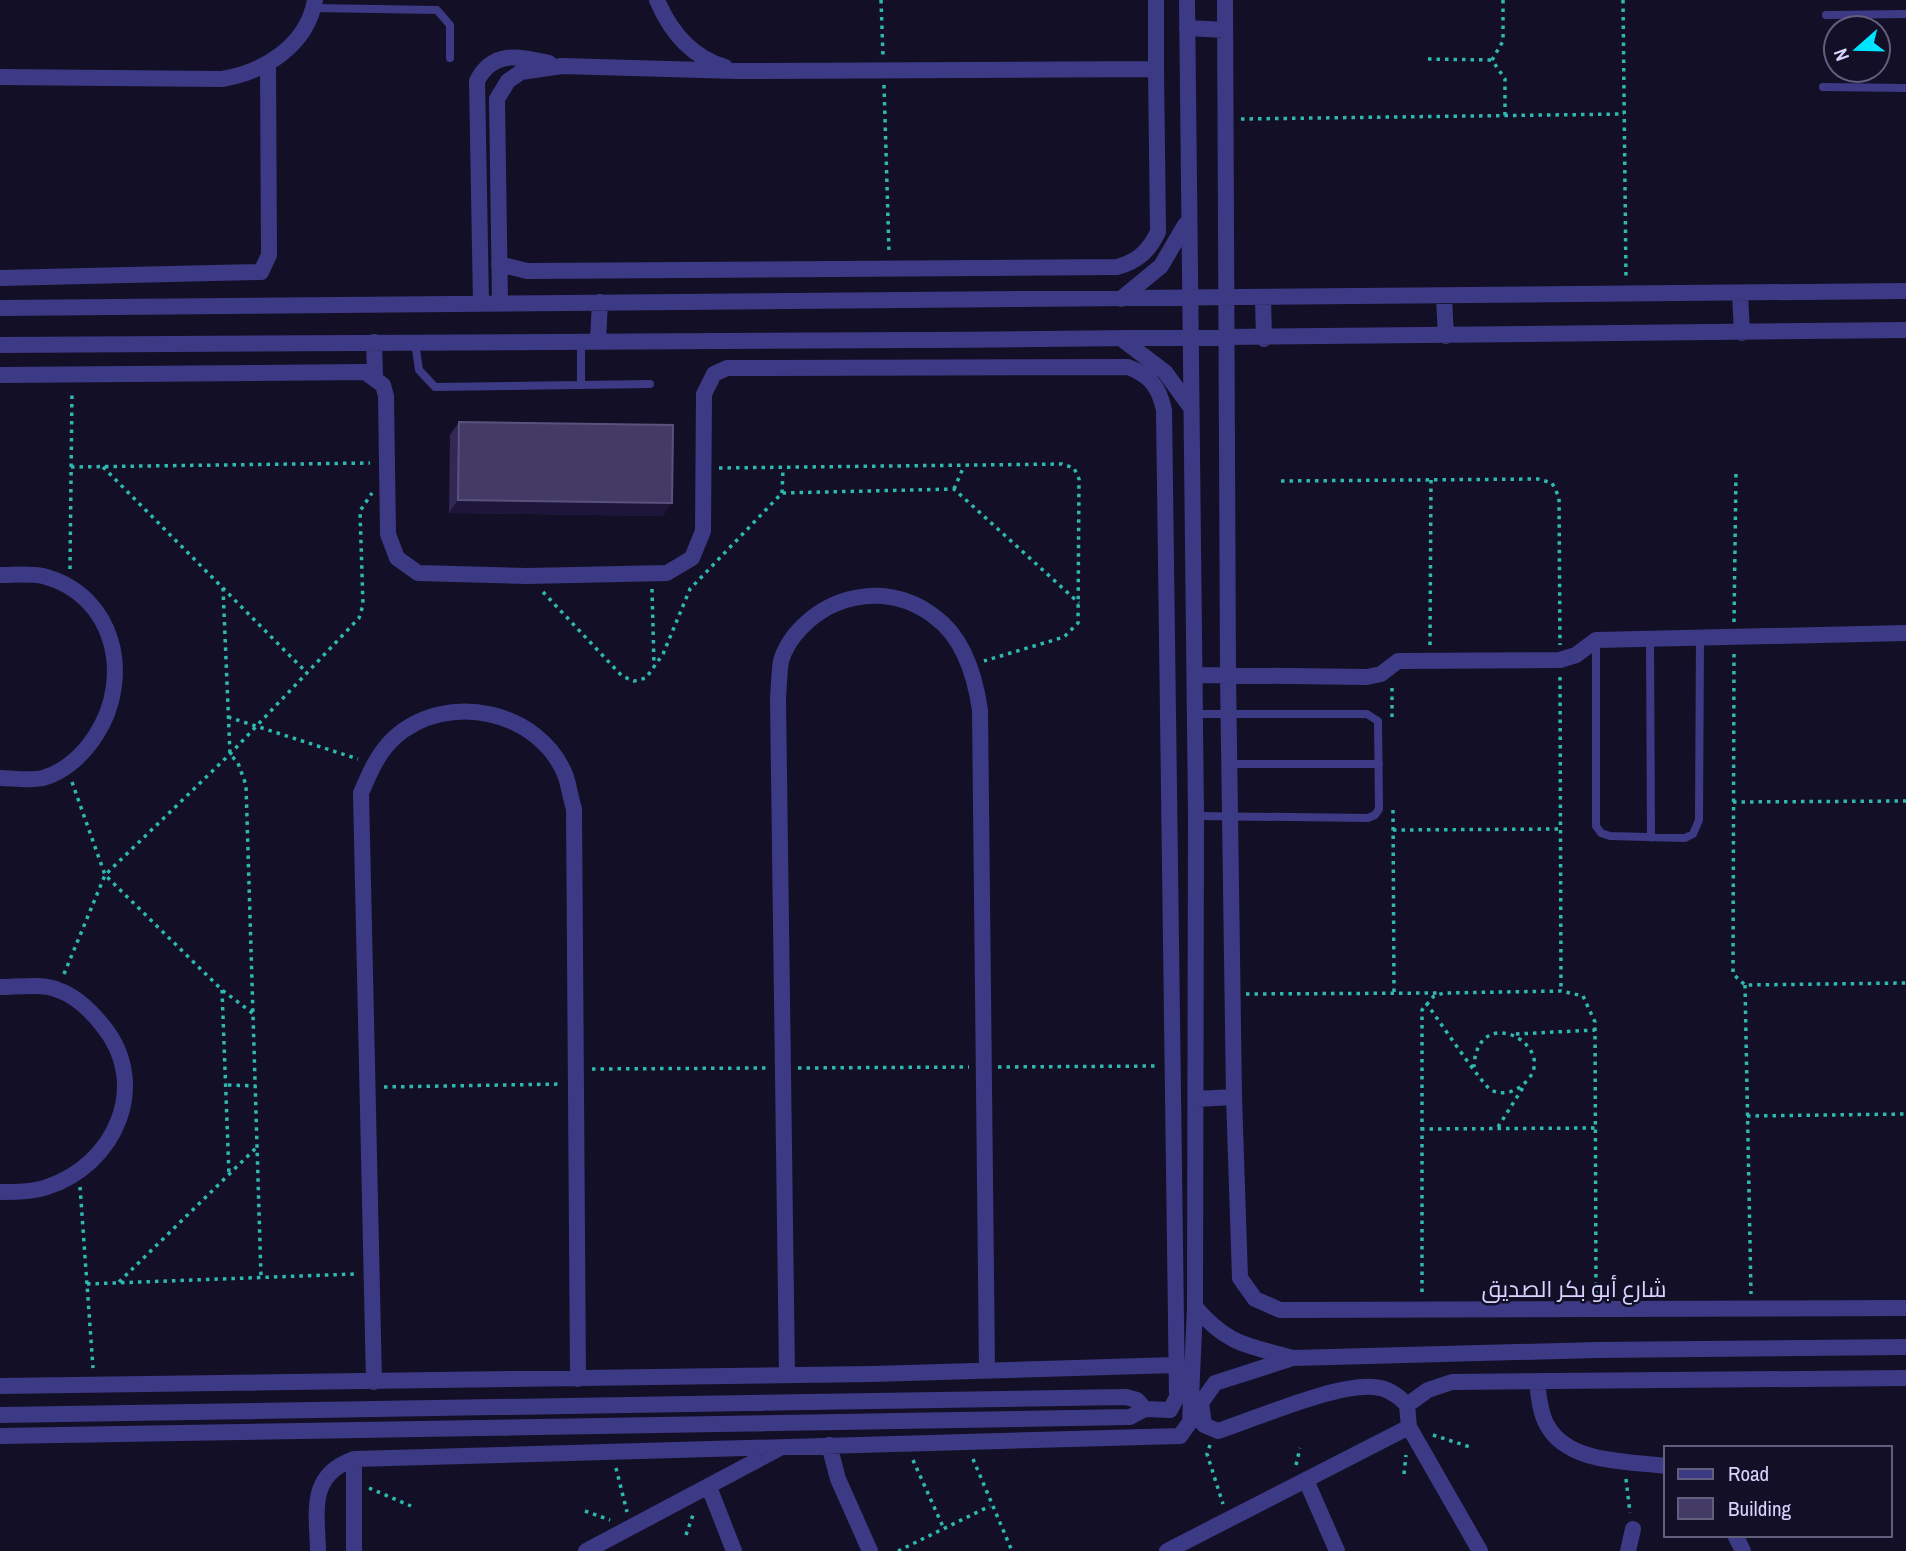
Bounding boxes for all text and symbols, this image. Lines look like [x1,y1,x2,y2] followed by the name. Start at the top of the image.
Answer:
[1822,14,1892,84] north arrow
[1827,45,1855,65] text: N
[1481,1273,1667,1305] street label: شارع أبو بكر الصديق
[1664,1446,1892,1537] legend
[1728,1459,1769,1488] text: Road
[1728,1494,1792,1523] text: Building

